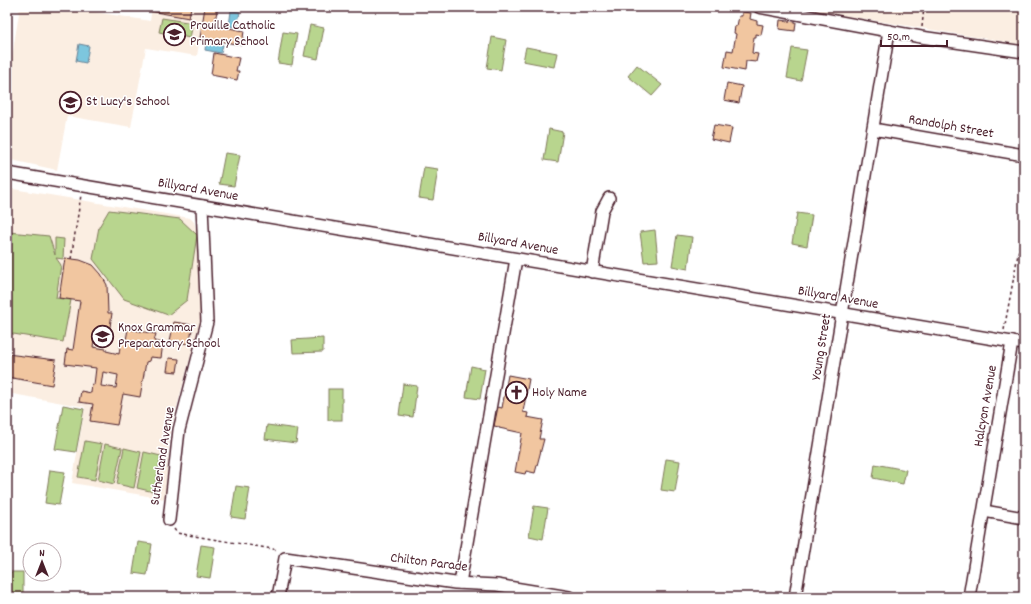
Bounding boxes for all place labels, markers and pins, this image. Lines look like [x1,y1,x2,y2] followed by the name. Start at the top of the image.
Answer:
[190,16,276,52] place label: Prouille Catholic Primary School
[161,21,187,47] school or university icon: Prouille Catholic Primary School
[58,89,84,115] school or university icon: St Lucy's School
[86,92,170,112] place label: St Lucy's School
[118,318,221,354] place label: Knox Grammar Preparatory School
[89,323,115,349] school or university icon: Knox Grammar Preparatory School
[503,380,529,406] church icon: Holy Name
[532,383,587,403] place label: Holy Name

